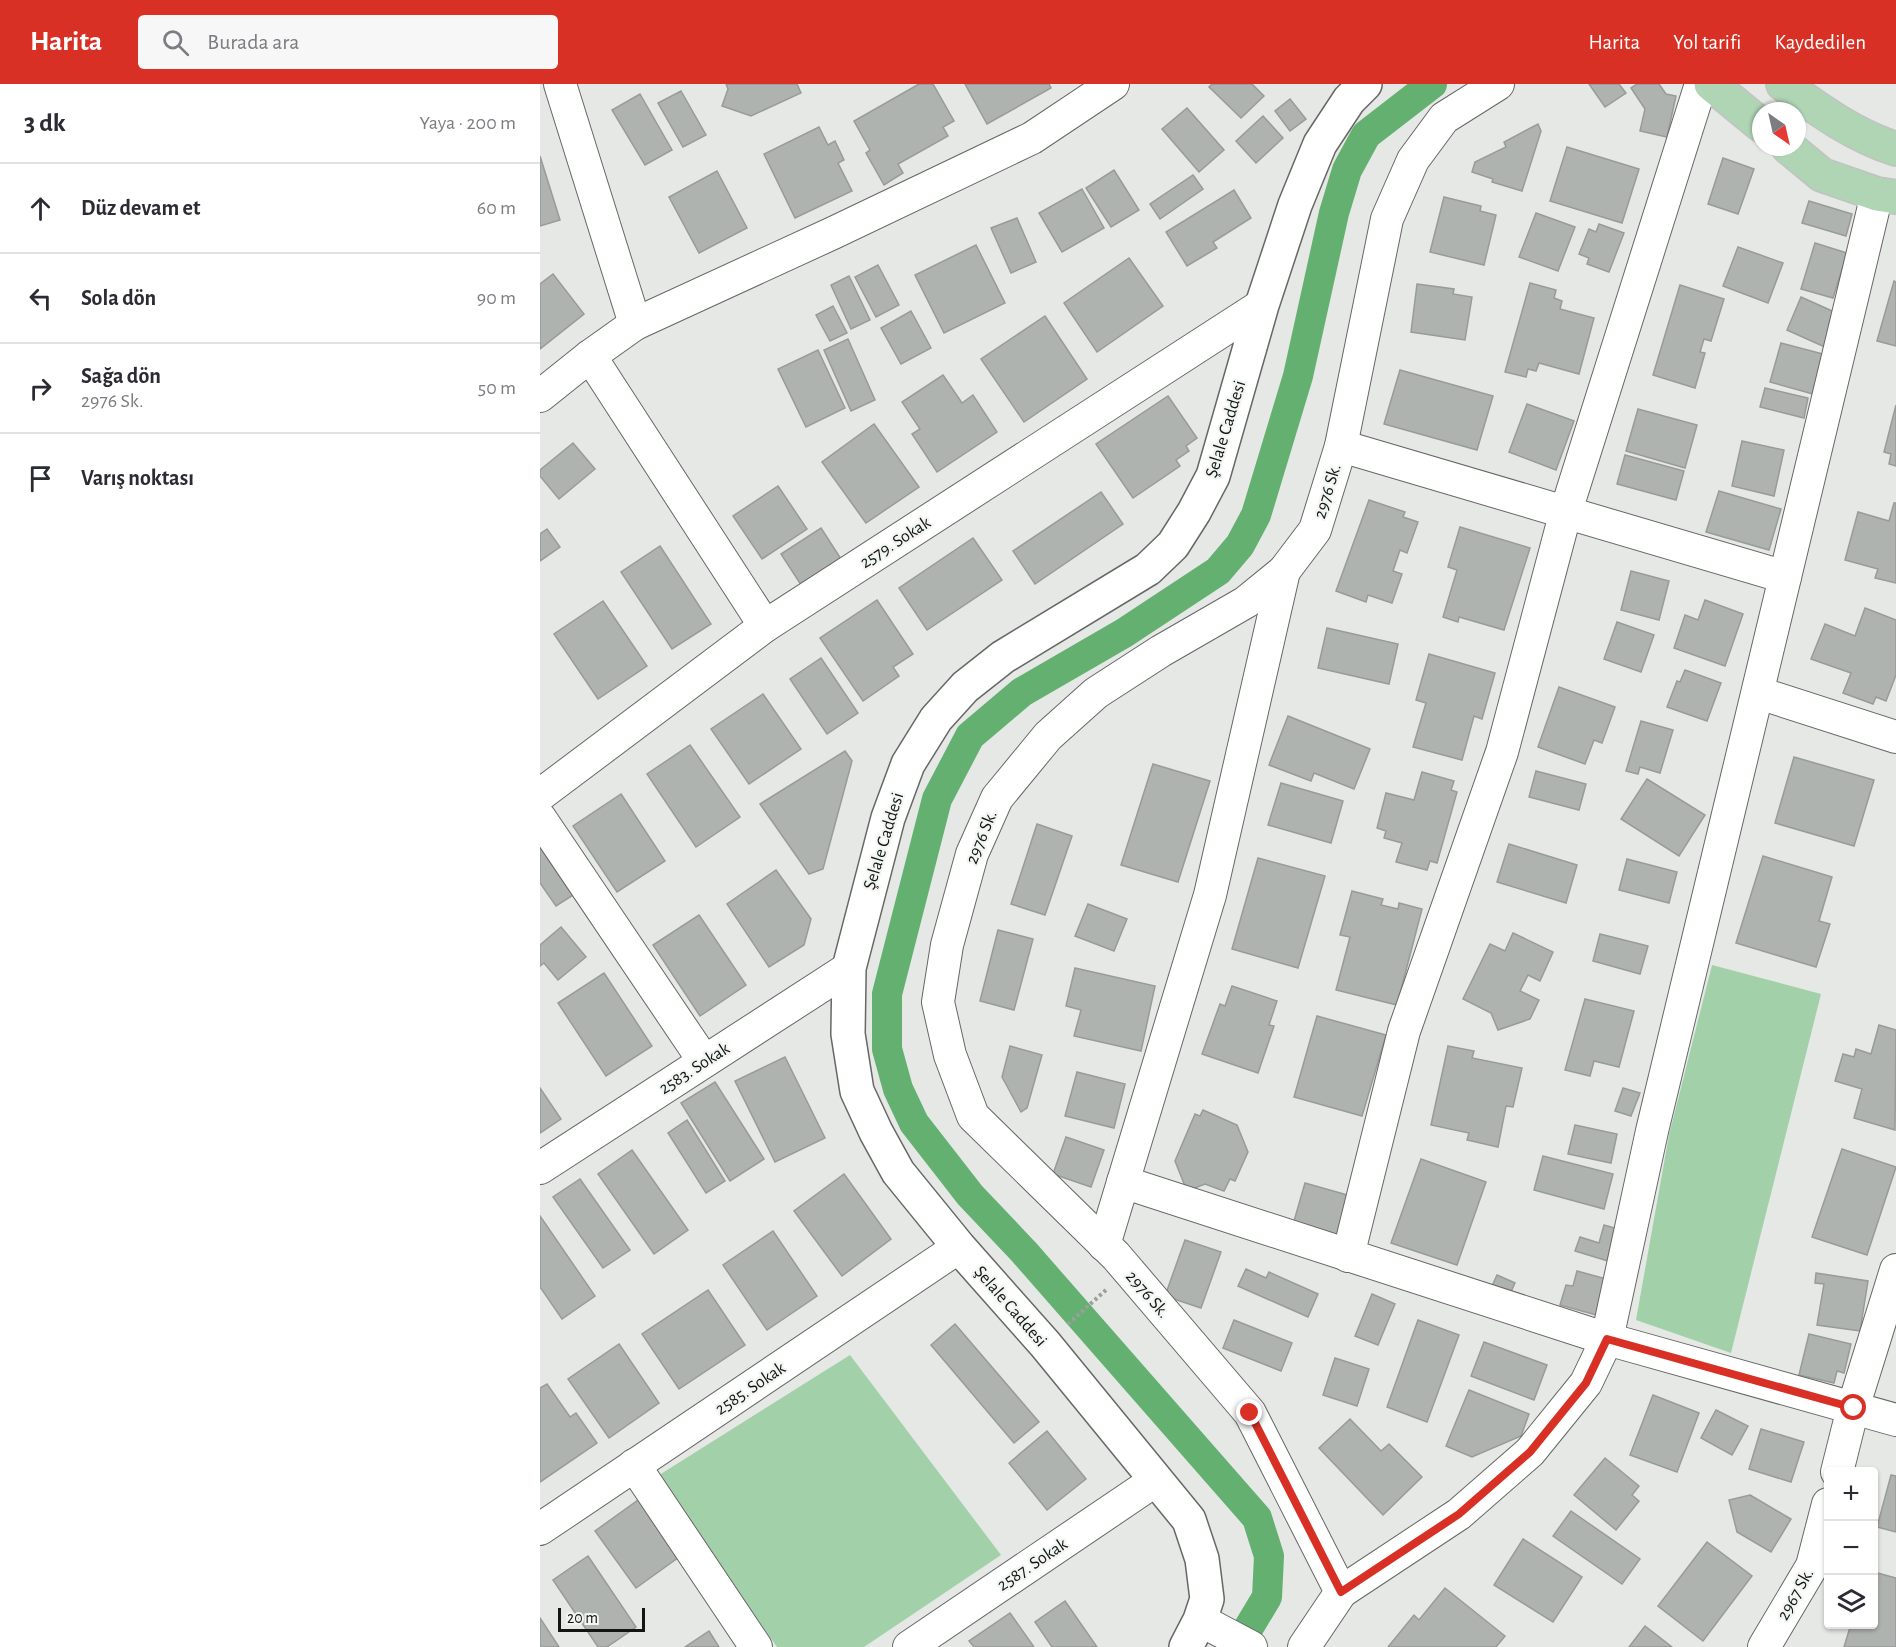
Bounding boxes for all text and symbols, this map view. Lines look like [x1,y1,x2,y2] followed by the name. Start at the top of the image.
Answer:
[138,15,558,69] search box
[159,26,192,59] icon: search
[30,28,102,56] text: Harita
[207,31,299,53] text: Burada ara
[1588,32,1640,53] text: Harita
[1673,32,1741,53] text: Yol tarifi
[1774,32,1866,53] text: Kaydedilen
[1752,102,1806,156] north arrow
[24,110,66,136] text: 3 dk
[420,113,516,133] text: Yaya · 200 m
[24,192,57,225] icon: ahead
[81,197,200,219] text: Düz devam et
[477,198,516,218] text: 60 m
[24,282,57,315] icon: left
[81,287,156,309] text: Sola dön
[477,288,516,308] text: 90 m
[81,365,161,387] text: Sağa dön
[24,372,57,405] icon: right
[478,378,516,398] text: 50 m
[1203,379,1249,480] street label: Şelale Caddesi
[81,391,143,411] text: 2976 Sk.
[24,462,57,495] icon: arrive
[1311,462,1345,521] street label: 2976 Sk.
[81,467,194,489] text: Varış noktası
[857,513,935,572] street label: 2579. Sokak
[861,791,907,892] street label: Şelale Caddesi
[963,808,1001,867] street label: 2976 Sk.
[656,1039,734,1098] street label: 2583. Sokak
[970,1263,1050,1350] street label: Şelale Caddesi
[1122,1268,1172,1322] street label: 2976 Sk.
[712,1359,789,1419] street label: 2585. Sokak
[1840,1394,1866,1420] route start
[1236,1399,1262,1425] route end
[1824,1467,1878,1629] map controls
[1824,1467,1878,1521] button: +
[1824,1521,1878,1575] button: −
[994,1535,1071,1595] street label: 2587. Sokak
[1774,1566,1817,1623] street label: 2967 Sk.
[1824,1575,1878,1629] button: layers
[558,1605,645,1632] scale bar
[567,1610,598,1626] text: 20 m

